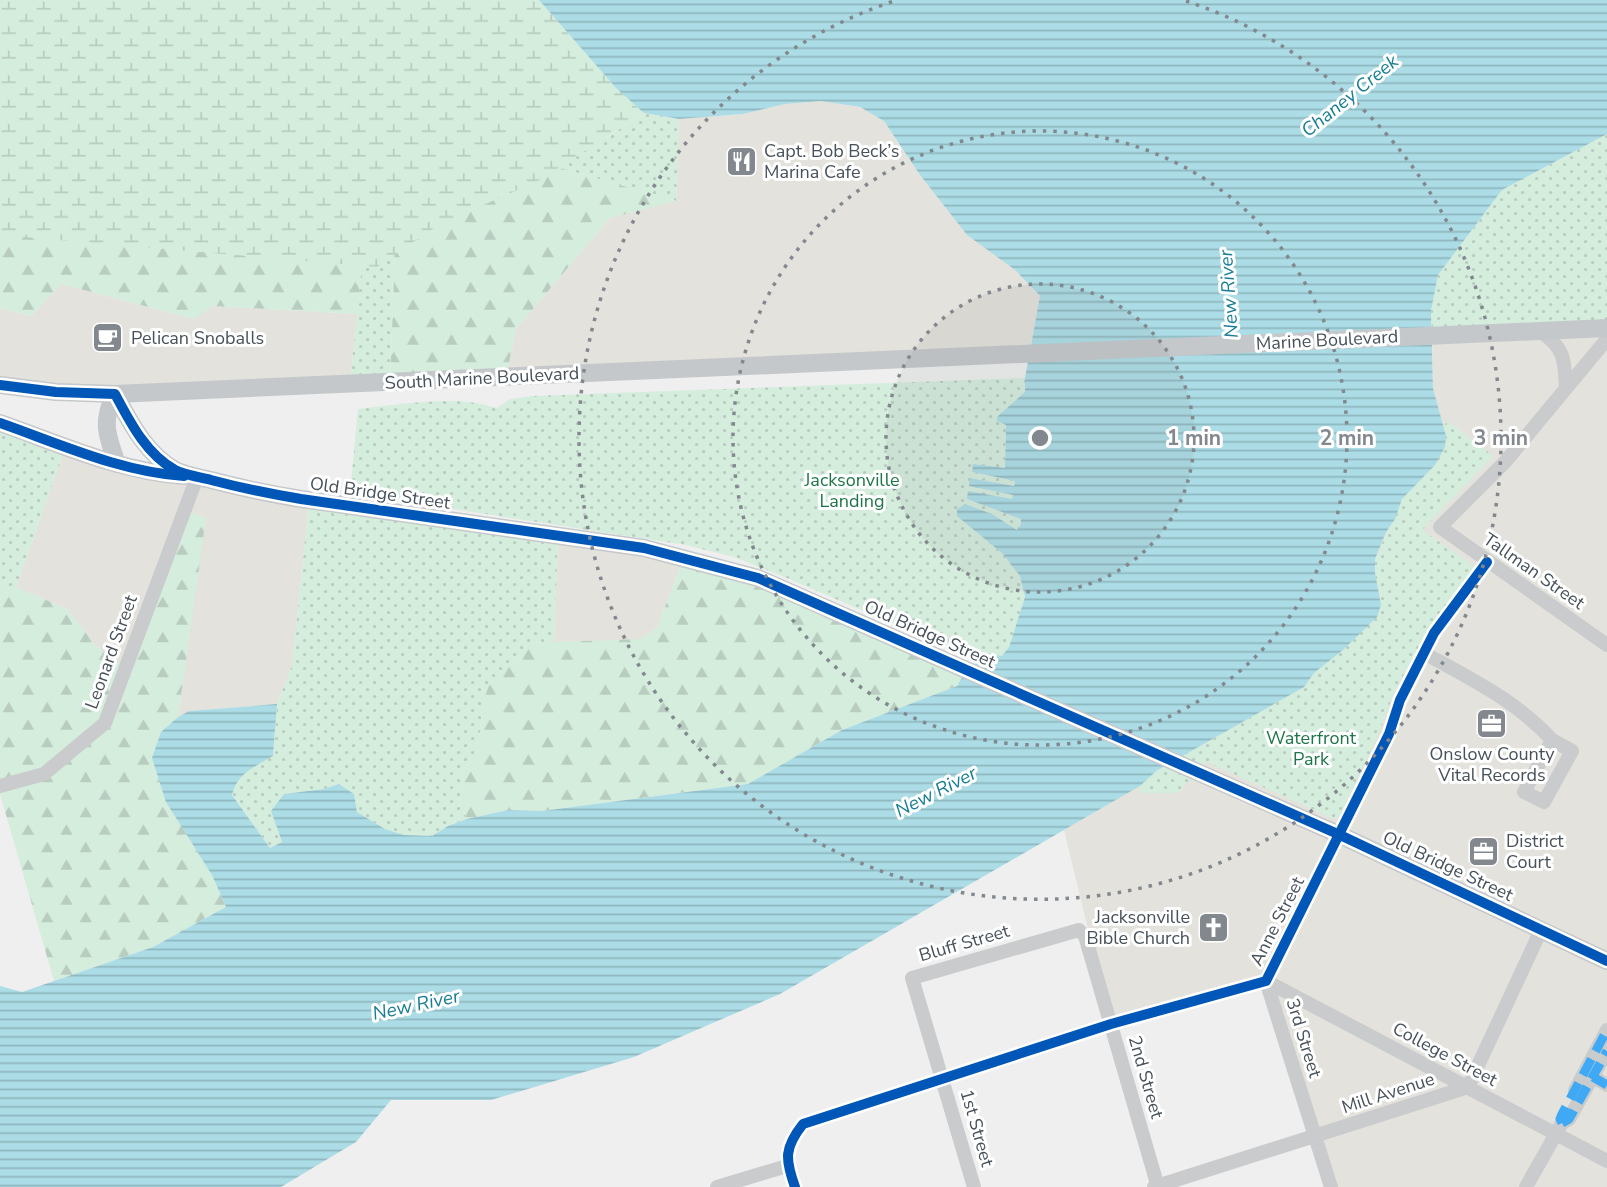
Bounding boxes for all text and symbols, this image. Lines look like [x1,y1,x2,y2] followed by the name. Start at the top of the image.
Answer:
[1296,48,1405,143] water label: Chaney Creek
[764,139,900,184] place label: Capt. Bob Beck’s Marina Cafe
[724,144,758,178] restaurant icon: Capt. Bob Beck’s Marina Cafe
[1213,248,1245,339] water label: New River
[91,321,125,355] cafe icon: Pelican Snoballs
[1255,324,1399,356] street label: Marine Boulevard
[131,326,264,350] place label: Pelican Snoballs
[384,361,580,395] street label: South Marine Boulevard
[1167,424,1221,452] text: 1 min
[1320,424,1374,452] text: 2 min
[1474,424,1528,452] text: 3 min
[1028,426,1052,450] centre of rings
[804,468,899,513] park label: Jacksonville Landing
[308,471,452,515] street label: Old Bridge Street
[1479,527,1590,615] street label: Tallman Street
[79,591,143,712] street label: Leonard Street
[861,594,1000,674] street label: Old Bridge Street
[1475,707,1509,741] office icon: Onslow County Vital Records
[1266,726,1357,771] park label: Waterfront Park
[1429,742,1555,787] place label: Onslow County Vital Records
[891,760,982,824] water label: New River
[1379,825,1518,907] street label: Old Bridge Street
[1506,829,1564,874] place label: District Court
[1466,834,1500,868] office icon: District Court
[1244,872,1310,970] street label: Anne Street
[1086,905,1190,950] place label: Jacksonville Bible Church
[1196,910,1230,944] church icon: Jacksonville Bible Church
[916,918,1013,967] street label: Bluff Street
[370,983,463,1027] water label: New River
[1281,996,1328,1081] street label: 3rd Street
[1388,1016,1502,1092] street label: College Street
[1123,1033,1169,1122] street label: 2nd Street
[1339,1067,1437,1119] street label: Mill Avenue
[955,1087,1000,1170] street label: 1st Street

